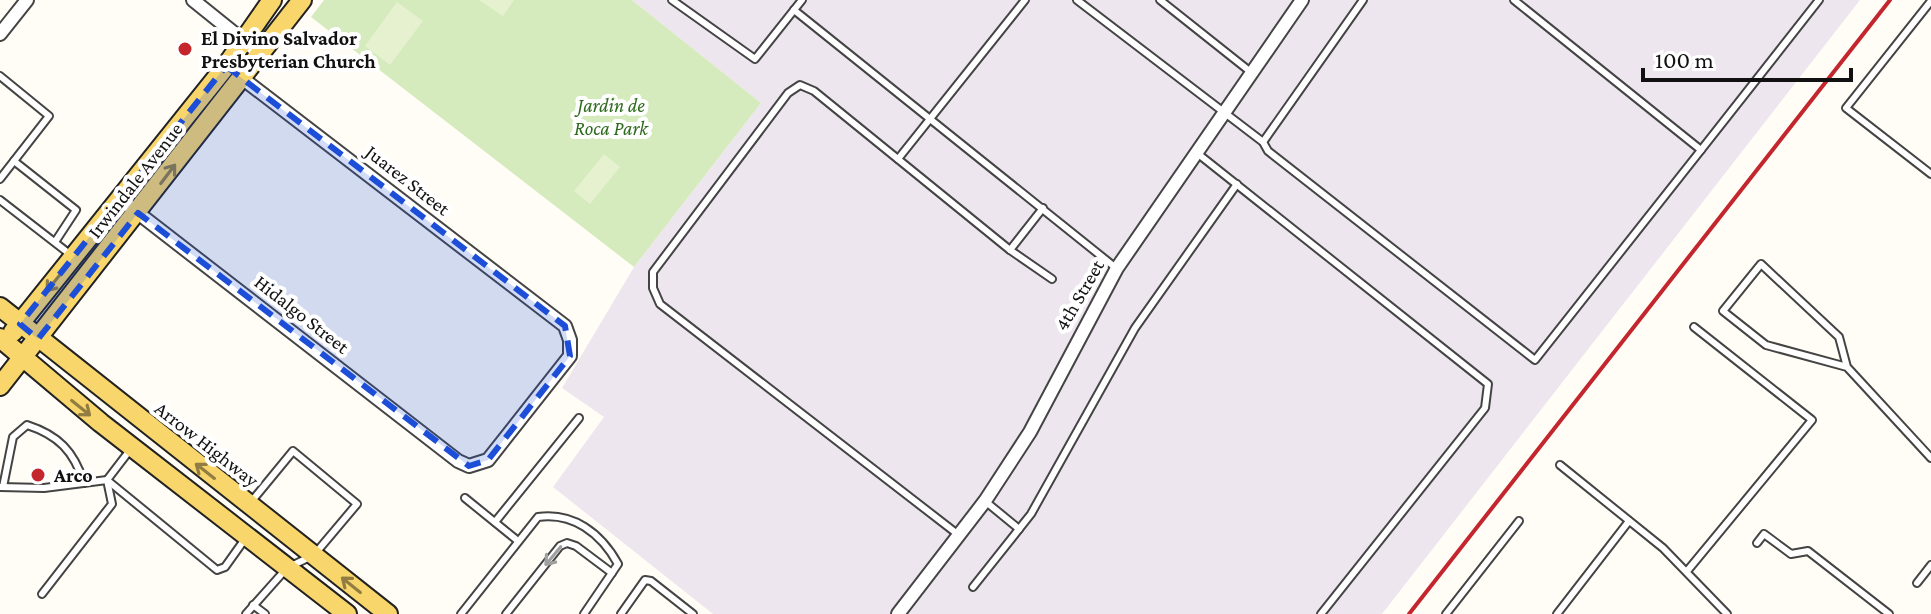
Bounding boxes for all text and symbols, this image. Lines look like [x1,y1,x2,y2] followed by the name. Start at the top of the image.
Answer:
[201,27,376,72] place label: El Divino Salvador Presbyterian Church
[1643,32,1851,82] scale bar
[176,40,194,58] marker: El Divino Salvador Presbyterian Church
[1655,46,1714,73] text: 100 m
[574,94,649,139] park label: Jardin de Roca Park
[83,118,187,242] street label: Irwindale Avenue
[359,139,455,221] street label: Juarez Street
[160,164,177,185] one-way arrow
[1050,255,1108,334] street label: 4th Street
[250,270,354,359] street label: Hidalgo Street
[45,271,63,292] one-way arrow
[150,397,264,492] street label: Arrow Highway
[71,399,91,417] one-way arrow
[195,462,216,479] one-way arrow
[53,464,93,486] place label: Arco
[29,466,47,484] marker: Arco
[544,545,562,566] one-way arrow
[341,576,362,593] one-way arrow

